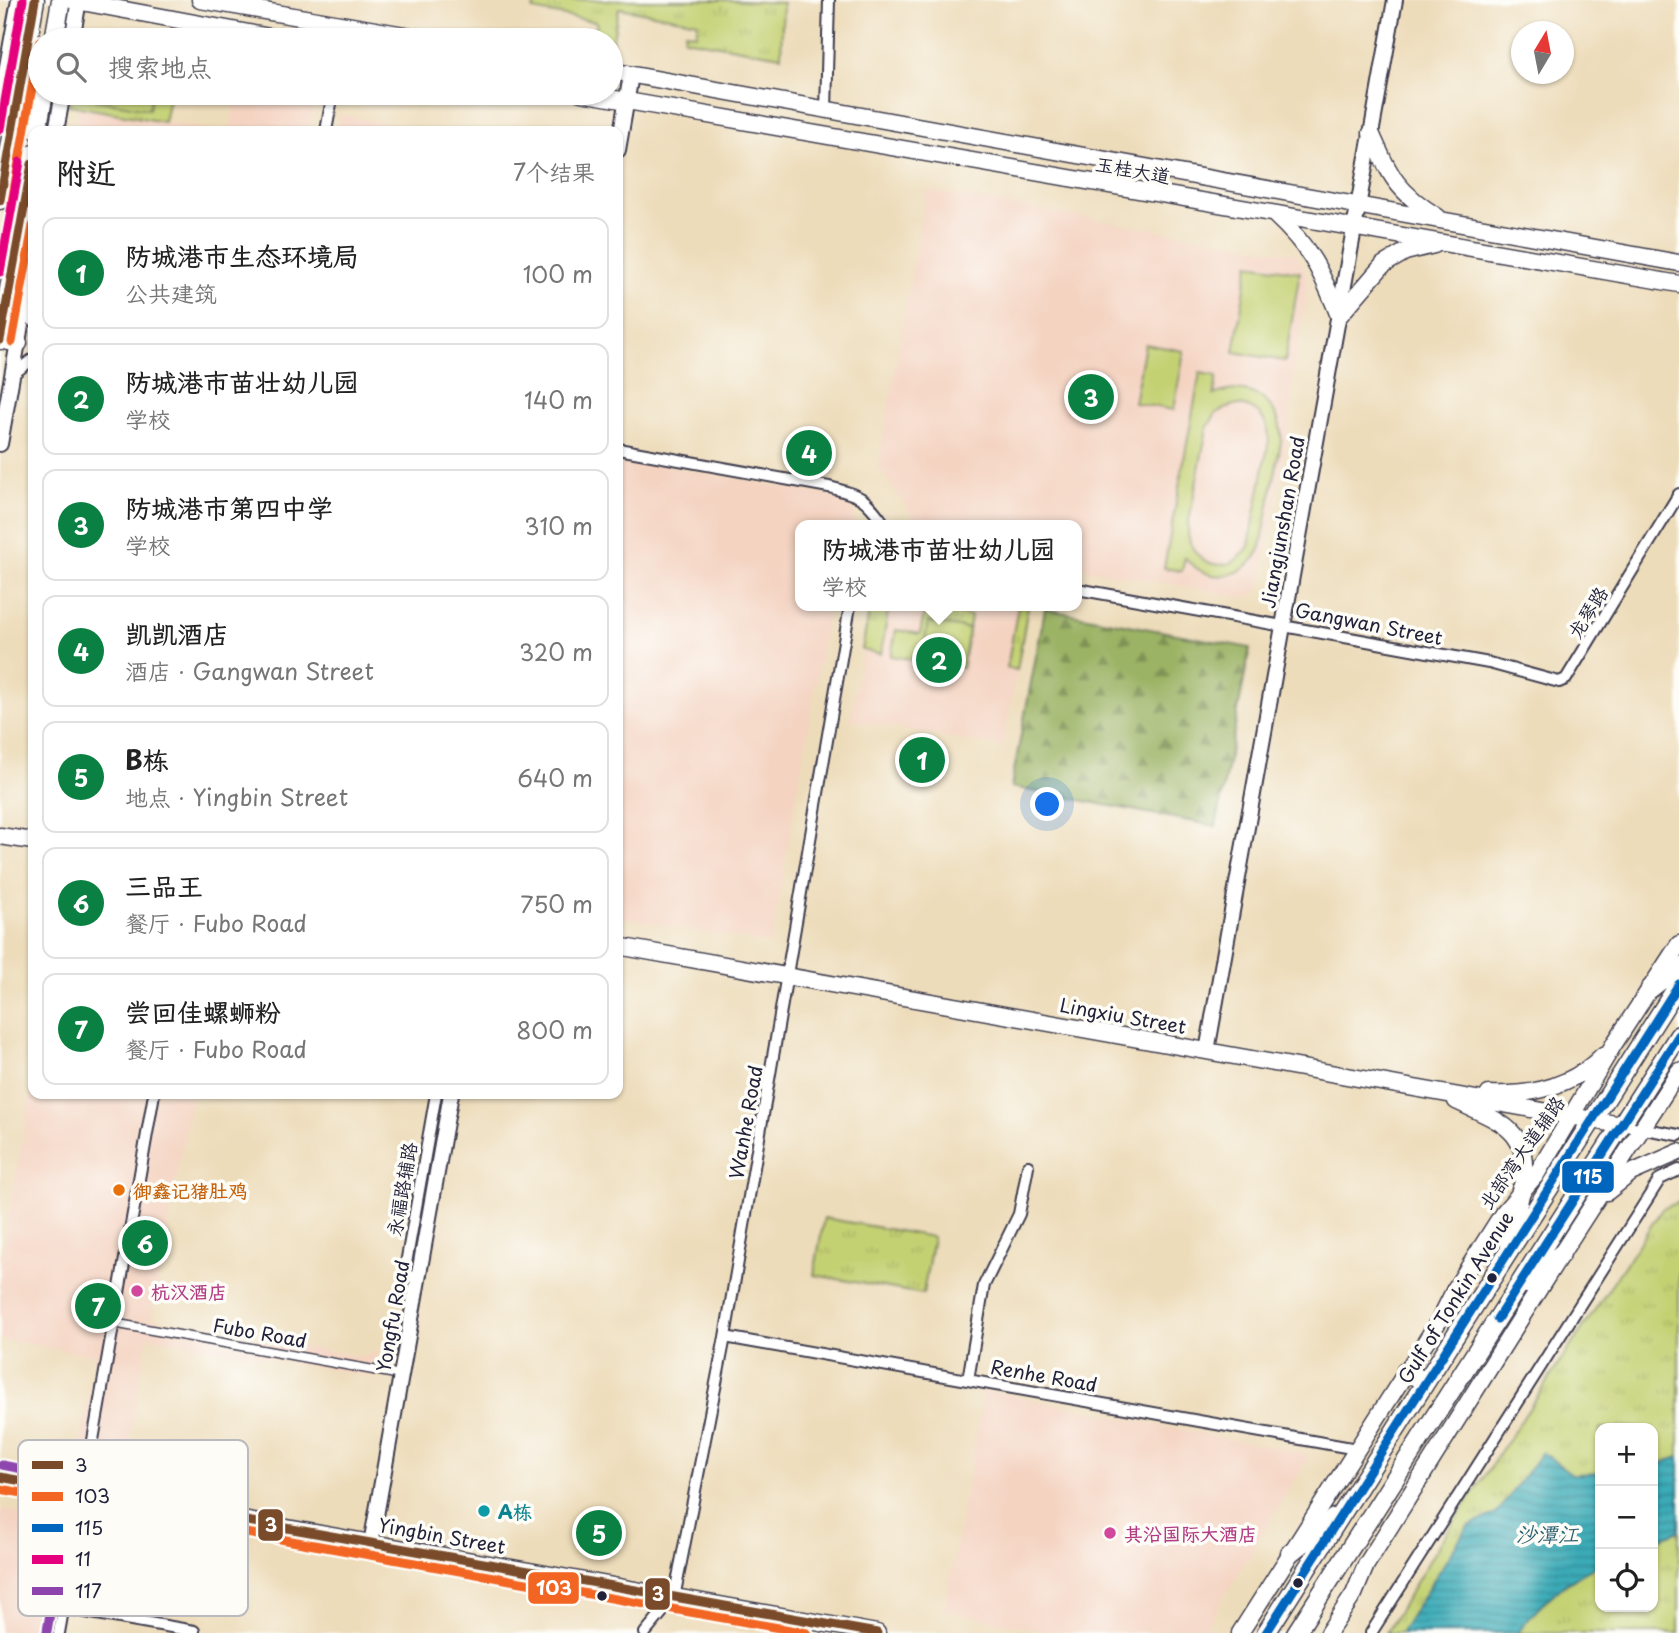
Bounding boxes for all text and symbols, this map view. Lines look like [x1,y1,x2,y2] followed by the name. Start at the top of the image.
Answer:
[1511,21,1574,84] north arrow
[28,28,623,105] search box
[108,47,212,86] text: 搜索地点
[52,48,90,86] icon: search
[56,149,116,194] text: 附近
[1093,149,1173,189] street label: 玉桂大道
[513,154,595,189] text: 7个结果
[125,236,359,275] text: 防城港市生态环境局
[76,256,87,291] text: 1
[523,256,593,291] text: 100 m
[125,275,217,310] text: 公共建筑
[125,362,359,401] text: 防城港市苗壮幼儿园
[1068,371,1114,423] pin: 3
[73,382,89,417] text: 2
[524,382,593,417] text: 140 m
[125,401,171,436] text: 学校
[786,427,832,479] pin: 4
[1253,434,1311,610] street label: Jiangjunshan Road
[125,488,333,527] text: 防城港市第四中学
[73,508,89,543] text: 3
[524,508,593,543] text: 310 m
[795,520,1082,611] popup
[125,527,171,562] text: 学校
[821,529,1056,568] text: 防城港市苗壮幼儿园
[821,568,867,603] text: 学校
[1560,580,1614,644] street label: 龙琴路
[1293,595,1445,651] street label: Gangwan Street
[125,614,229,653] text: 凯凯酒店
[73,634,89,669] text: 4
[519,634,593,669] text: 320 m
[916,634,962,686] pin: 2
[125,653,374,688] text: 酒店 · Gangwan Street
[899,734,945,786] pin: 1
[125,740,169,779] text: B栋
[74,760,88,795] text: 5
[517,760,593,795] text: 640 m
[125,779,348,814] text: 地点 · Yingbin Street
[1030,787,1064,821] your location
[125,866,203,905] text: 三品王
[73,886,89,921] text: 6
[520,886,593,921] text: 750 m
[125,905,307,940] text: 餐厅 · Fubo Road
[1058,990,1189,1040] street label: Lingxiu Street
[125,992,281,1031] text: 尝回佳螺蛳粉
[74,1012,88,1047] text: 7
[516,1012,593,1047] text: 800 m
[125,1031,307,1066] text: 餐厅 · Fubo Road
[721,1063,769,1181] street label: Wanhe Road
[1471,1089,1571,1215] street label: 北部湾大道辅路
[379,1140,423,1238] street label: 永福路辅路
[1561,1160,1615,1194] line badge: 115
[1573,1162,1603,1190] text: 115
[133,1176,247,1204] place label: 御鑫记猪肚鸡
[111,1182,127,1198] marker: 御鑫记猪肚鸡
[1390,1205,1520,1389] street label: Gulf of Tonkin Avenue
[122,1217,168,1269] pin: 6
[368,1258,416,1374] street label: Yongfu Road
[1485,1271,1499,1285] unlabelled marker
[151,1277,227,1305] place label: 杭汉酒店
[75,1280,121,1332] pin: 7
[129,1283,145,1299] marker: 杭汉酒店
[211,1310,309,1354] street label: Fubo Road
[988,1352,1100,1398] street label: Renhe Road
[1595,1423,1658,1612] map controls
[1595,1423,1658,1486] button: +
[18,1440,248,1616] legend
[75,1450,88,1478] text: 3
[75,1481,110,1509] text: 103
[1595,1486,1658,1549] button: −
[498,1497,532,1525] place label: A栋
[476,1503,492,1519] marker: A栋
[576,1507,622,1559] pin: 5
[257,1508,284,1542] line badge: 3
[265,1510,277,1538] text: 3
[376,1510,508,1560] street label: Yingbin Street
[75,1513,103,1541] text: 115
[1516,1517,1579,1549] water label: 沙潭江
[1124,1519,1257,1547] place label: 其沿国际大酒店
[1102,1525,1118,1541] marker: 其沿国际大酒店
[75,1544,91,1572] text: 11
[1595,1549,1658,1612] button: locate
[527,1571,580,1605] line badge: 103
[536,1573,572,1601] text: 103
[75,1576,102,1604] text: 117
[1291,1576,1305,1590] unlabelled marker
[644,1577,671,1611] line badge: 3
[652,1579,664,1607] text: 3
[595,1589,609,1603] unlabelled marker

